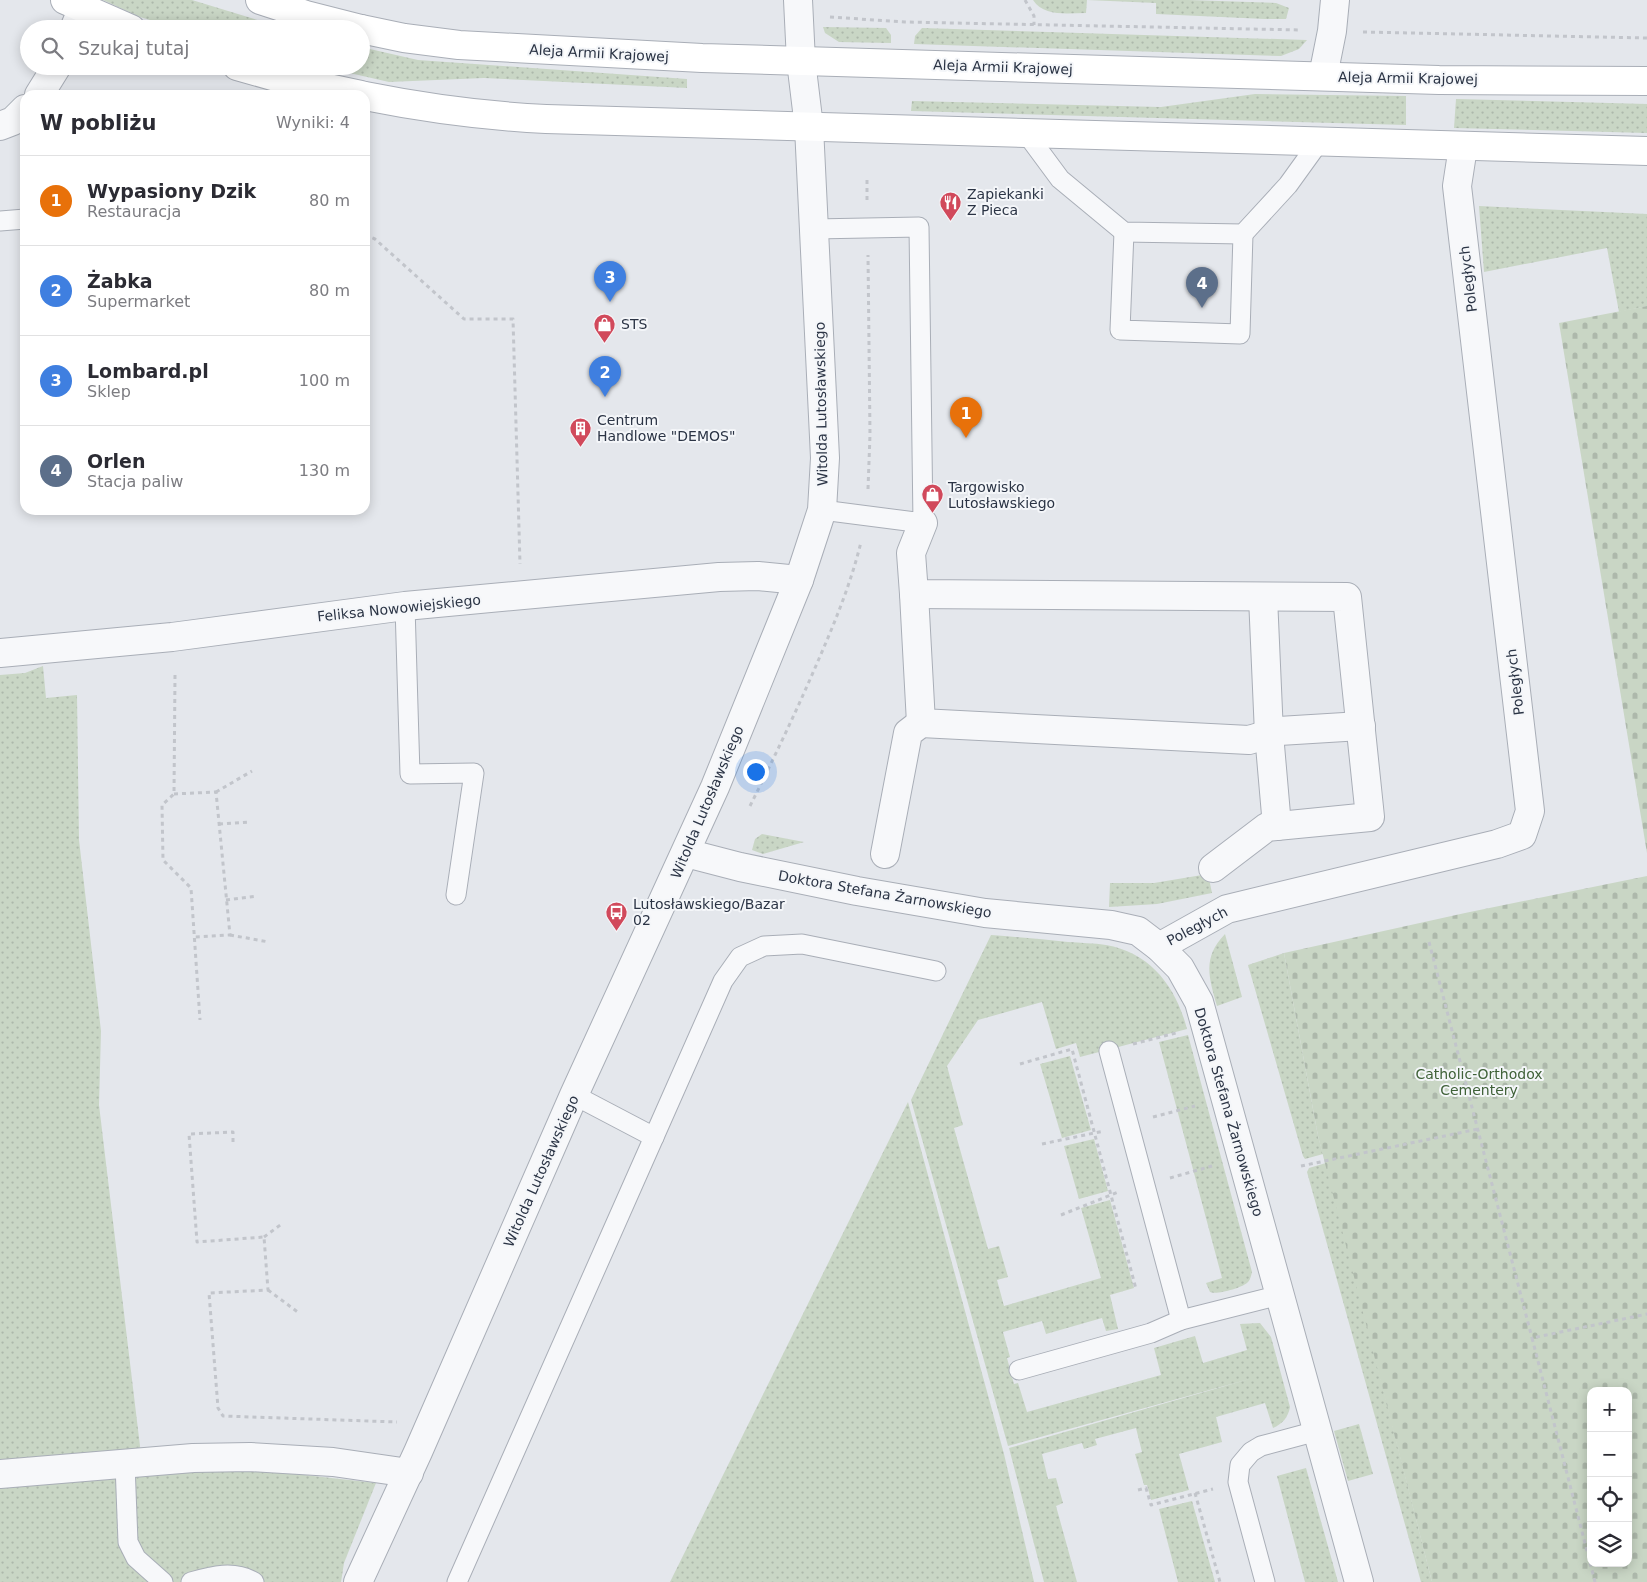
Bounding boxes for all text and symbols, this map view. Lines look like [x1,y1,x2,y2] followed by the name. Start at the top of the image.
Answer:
[20,20,370,75] search box
[38,34,66,62] icon: search
[78,37,190,59] text: Szukaj tutaj
[529,41,669,65] street label: Aleja Armii Krajowej
[933,57,1073,77] street label: Aleja Armii Krajowej
[1338,69,1478,87] street label: Aleja Armii Krajowej
[40,111,157,135] text: W pobliżu
[276,113,350,132] text: Wyniki: 4
[87,180,256,202] text: Wypasiony Dzik
[967,186,1044,218] place label: Zapiekanki Z Pieca
[939,190,963,221] restaurant icon: Zapiekanki Z Pieca
[50,191,62,210] text: 1
[309,191,350,210] text: 80 m
[87,202,181,221] text: Restauracja
[1456,245,1480,313] street label: Poległych
[594,261,626,302] pin: 3
[1186,267,1218,308] pin: 4
[87,270,153,292] text: Żabka
[50,281,62,300] text: 2
[309,281,350,300] text: 80 m
[87,292,190,311] text: Supermarket
[593,312,617,343] shop icon: STS
[621,316,647,332] place label: STS
[812,322,830,486] street label: Witolda Lutosławskiego
[589,356,621,397] pin: 2
[87,360,209,382] text: Lombard.pl
[50,371,62,390] text: 3
[299,371,350,390] text: 100 m
[87,382,131,401] text: Sklep
[950,397,982,438] pin: 1
[597,412,735,444] place label: Centrum Handlowe "DEMOS"
[569,416,593,447] building icon: Centrum Handlowe "DEMOS"
[87,450,145,472] text: Orlen
[50,461,62,480] text: 4
[299,461,350,480] text: 130 m
[87,472,183,491] text: Stacja paliw
[947,479,1055,511] place label: Targowisko Lutosławskiego
[920,483,944,514] shop icon: Targowisko Lutosławskiego
[316,591,482,625] street label: Feliksa Nowowiejskiego
[1503,648,1527,716] street label: Poległych
[668,723,746,881] street label: Witolda Lutosławskiego
[743,759,769,785] your location
[777,866,993,921] street label: Doktora Stefana Żarnowskiego
[633,896,785,928] place label: Lutosławskiego/Bazar 02
[605,900,629,931] bus stop icon: Lutosławskiego/Bazar 02
[1164,903,1230,949] street label: Poległych
[1191,1005,1268,1218] street label: Doktora Stefana Żarnowskiego
[1415,1066,1543,1098] park label: Catholic-Orthodox Cementery
[500,1093,582,1249] street label: Witolda Lutosławskiego
[1587,1387,1632,1567] map controls
[1587,1387,1632,1432] button: +
[1587,1432,1632,1477] button: −
[1587,1477,1632,1522] button: locate
[1587,1522,1632,1567] button: layers

